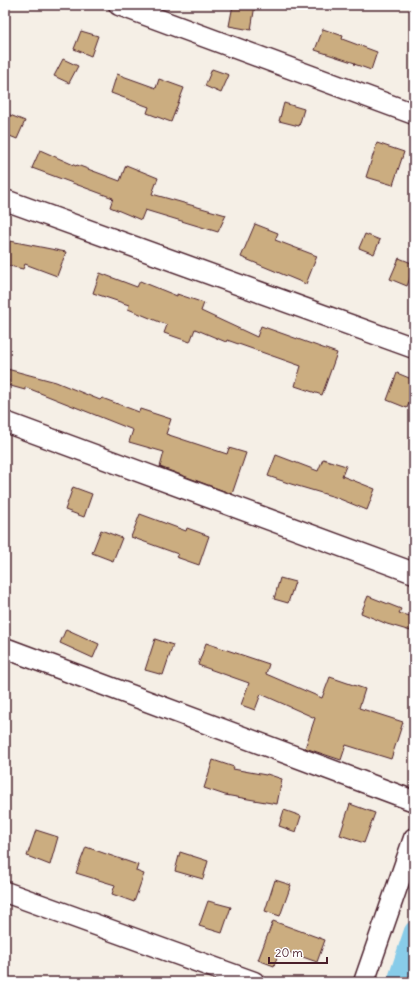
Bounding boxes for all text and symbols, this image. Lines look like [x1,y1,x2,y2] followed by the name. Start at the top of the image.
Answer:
[269,939,327,965] scale bar
[275,945,303,960] text: 20 m

